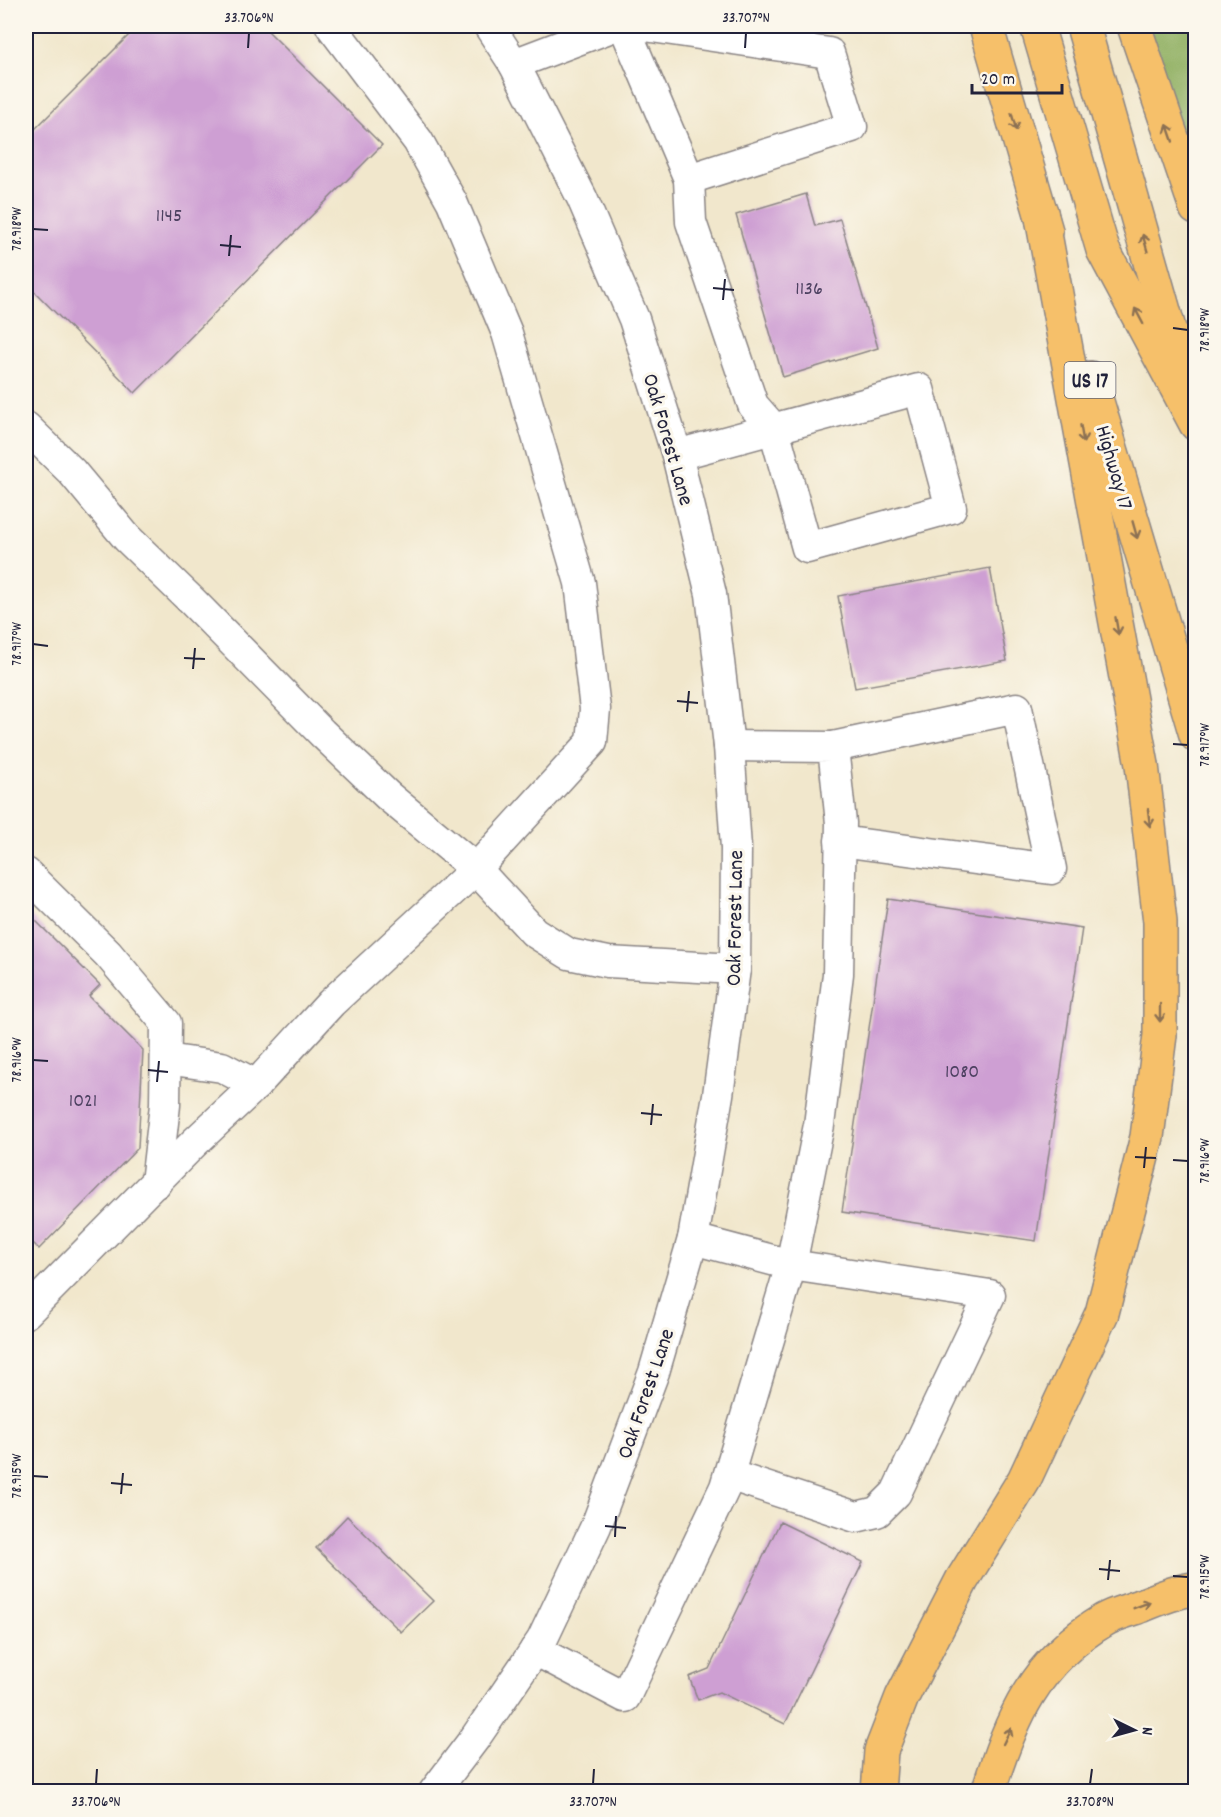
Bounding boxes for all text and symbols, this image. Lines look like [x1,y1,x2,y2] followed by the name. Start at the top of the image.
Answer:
[224,8,274,30] text: 33.706°N
[722,8,770,30] text: 33.707°N
[972,57,1062,95] scale bar
[981,68,1015,93] text: 20 m
[1009,112,1020,131] one-way arrow
[1164,124,1175,143] one-way arrow
[156,203,182,231] house number: 1145
[7,207,29,251] text: 78.918°W
[1139,234,1150,253] one-way arrow
[795,276,823,304] house number: 1136
[1133,308,1144,326] one-way arrow
[1195,308,1217,352] text: 78.918°W
[1064,362,1116,398] road number: US 17
[633,370,700,510] street label: Oak Forest Lane
[1086,422,1139,514] street label: Highway 17
[1076,424,1087,444] one-way arrow
[1130,521,1141,540] one-way arrow
[1112,616,1123,636] one-way arrow
[7,622,29,666] text: 78.917°W
[1195,723,1217,767] text: 78.917°W
[1143,808,1154,828] one-way arrow
[720,850,753,986] street label: Oak Forest Lane
[1154,1002,1166,1022] one-way arrow
[7,1037,29,1083] text: 78.916°W
[945,1059,979,1087] house number: 1080
[69,1088,97,1116] house number: 1021
[1195,1138,1217,1184] text: 78.916°W
[611,1325,684,1463] street label: Oak Forest Lane
[7,1453,29,1498] text: 78.915°W
[1195,1554,1217,1599] text: 78.915°W
[1132,1599,1151,1610] one-way arrow
[1104,1700,1164,1760] north arrow
[1135,1726,1158,1736] text: N
[1001,1728,1013,1746] one-way arrow
[71,1792,121,1814] text: 33.706°N
[569,1792,617,1814] text: 33.707°N
[1066,1792,1114,1814] text: 33.708°N

